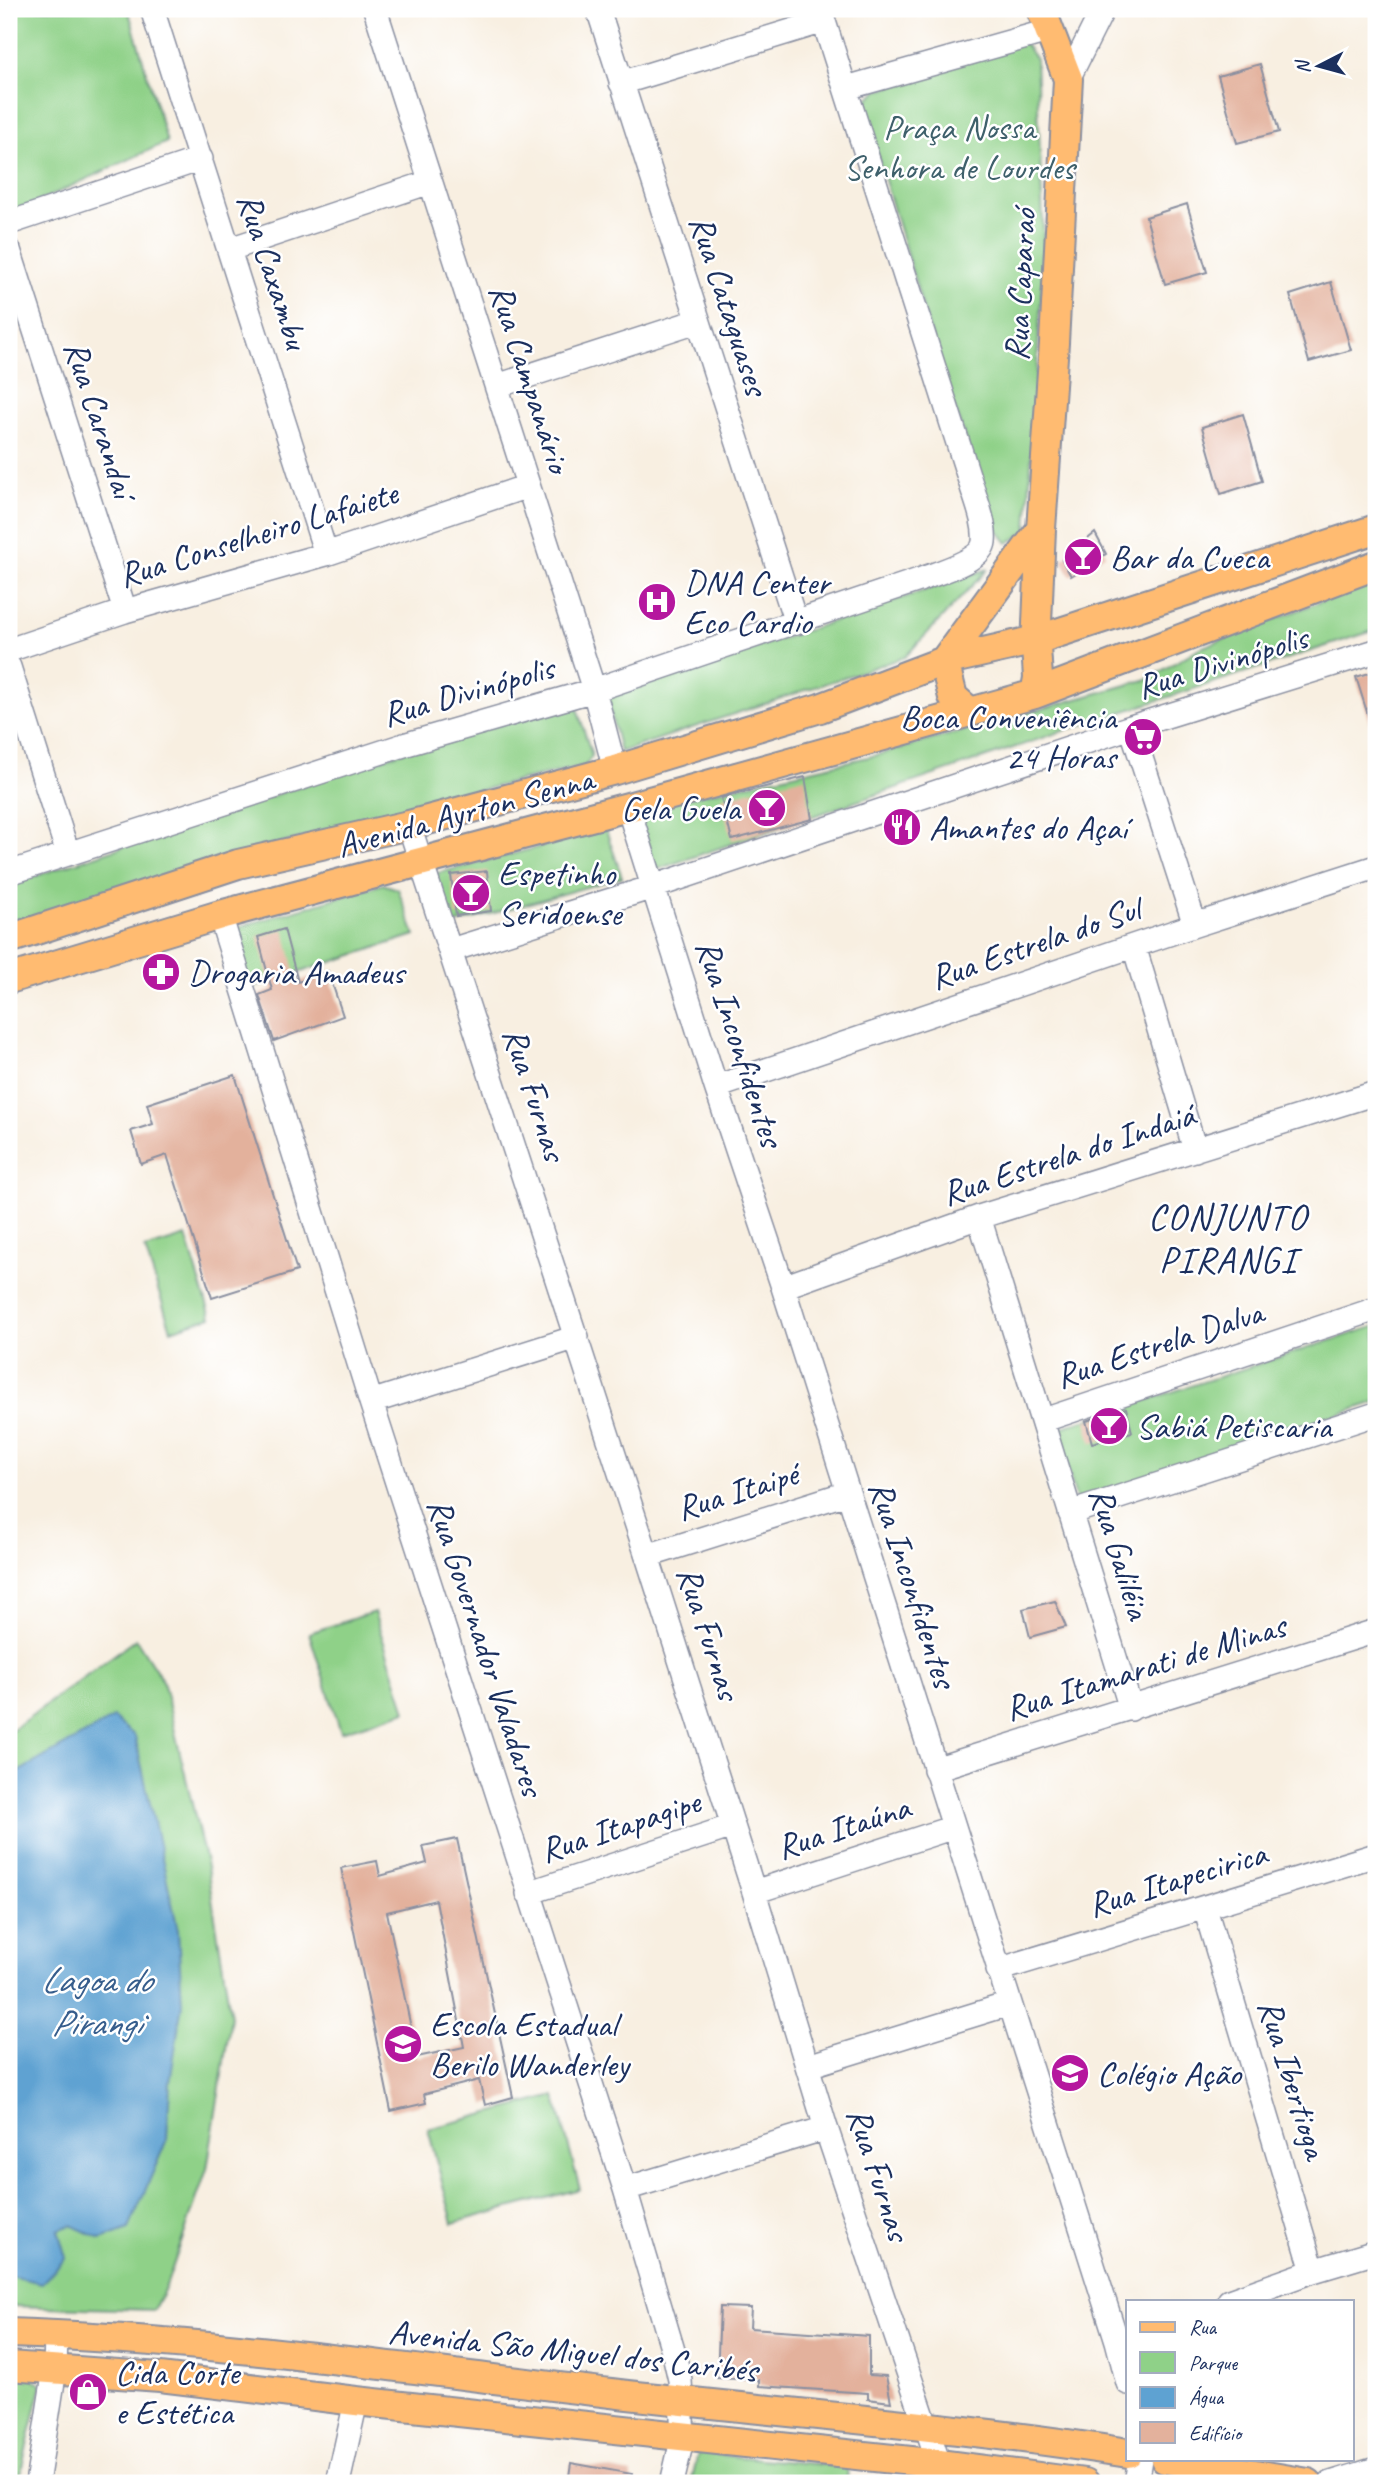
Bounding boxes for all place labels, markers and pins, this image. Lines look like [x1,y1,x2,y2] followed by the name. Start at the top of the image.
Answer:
[1110,535,1271,580] place label: Bar da Cueca
[1062,536,1104,578] bar icon: Bar da Cueca
[684,560,832,645] place label: DNA Center Eco Cardio
[636,581,678,623] hospital icon: DNA Center Eco Cardio
[900,695,1119,780] place label: Boca Conveniência 24 Horas
[1122,716,1164,758] supermarket icon: Boca Conveniência 24 Horas
[621,786,742,831] place label: Gela Guela
[746,787,788,829] bar icon: Gela Guela
[929,805,1133,850] place label: Amantes do Açaí
[881,806,923,848] restaurant icon: Amantes do Açaí
[498,851,624,936] place label: Espetinho Seridoense
[450,872,492,914] bar icon: Espetinho Seridoense
[188,950,407,995] place label: Drogaria Amadeus
[140,951,182,993] pharmacy icon: Drogaria Amadeus
[1136,1404,1333,1449] place label: Sabiá Petiscaria
[1088,1405,1130,1447] bar icon: Sabiá Petiscaria
[430,2002,632,2087] place label: Escola Estadual Berilo Wanderley
[382,2023,424,2065] school or university icon: Escola Estadual Berilo Wanderley
[1097,2051,1243,2096] place label: Colégio Ação
[1049,2052,1091,2094] school or university icon: Colégio Ação
[115,2350,242,2435] place label: Cida Corte e Estética
[67,2371,109,2413] shop icon: Cida Corte e Estética

